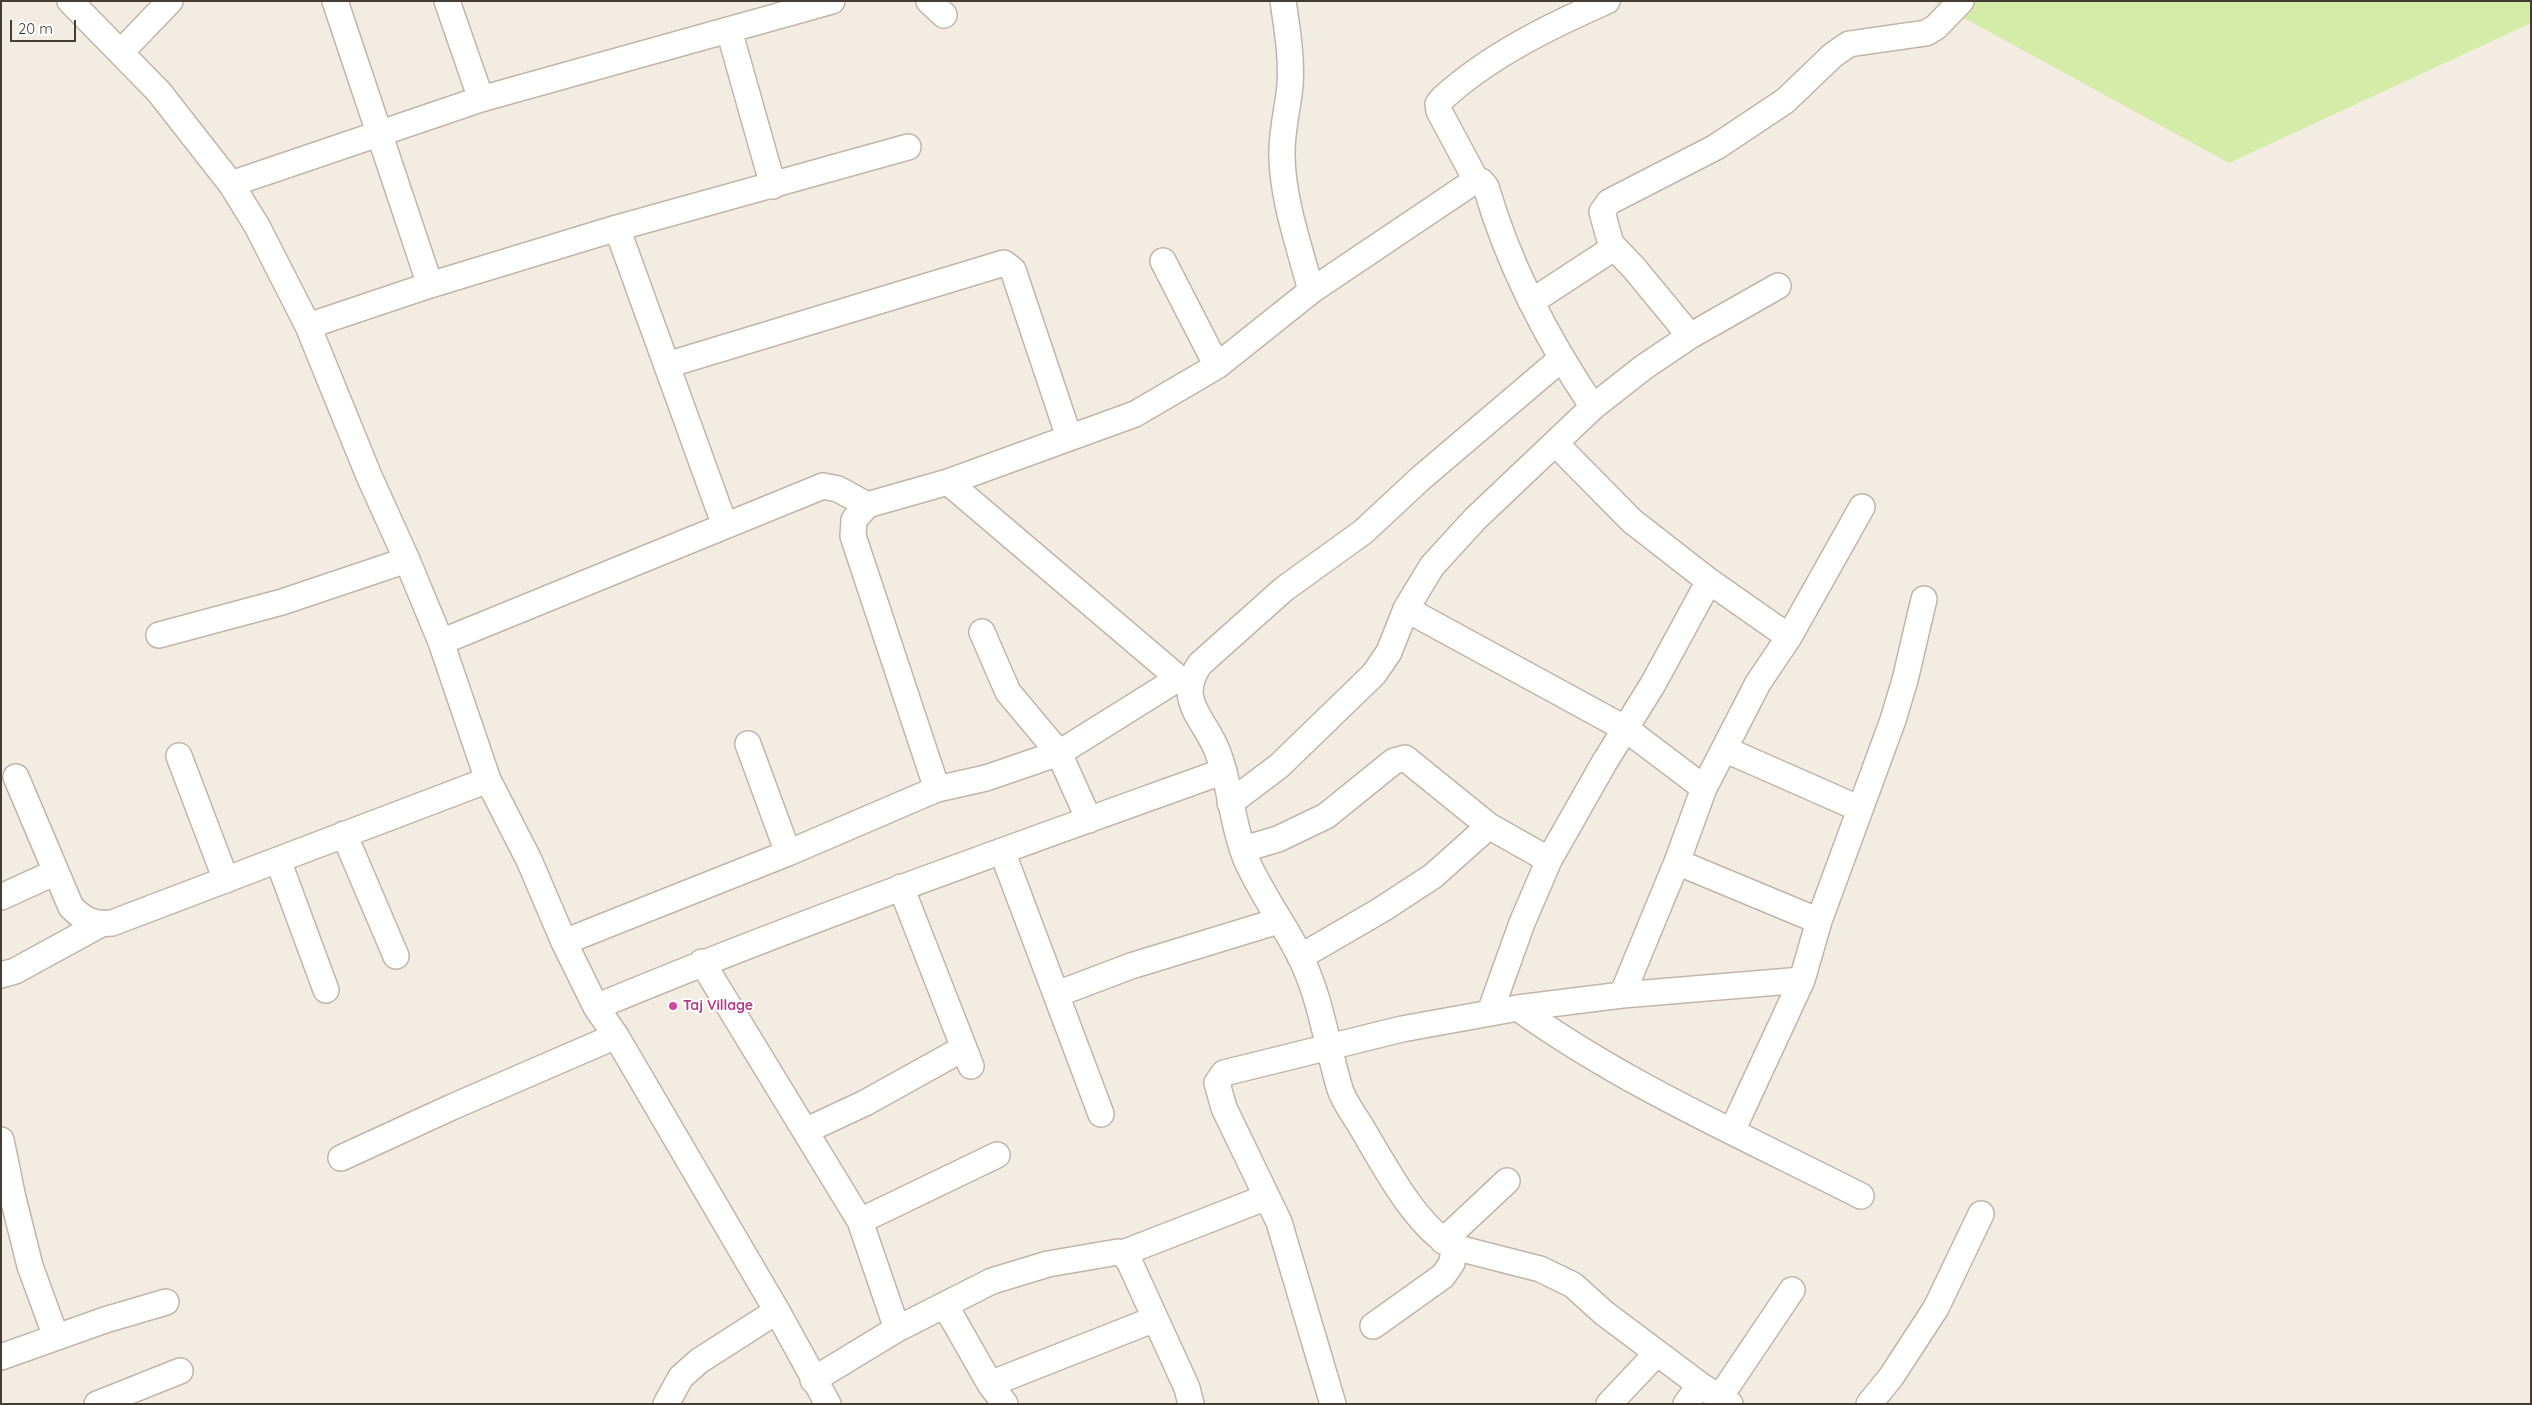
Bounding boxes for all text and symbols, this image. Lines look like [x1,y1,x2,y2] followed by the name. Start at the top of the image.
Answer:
[12,10,79,42] scale bar
[18,19,53,38] text: 20 m
[683,998,753,1014] place label: Taj Village
[667,1000,679,1012] marker: Taj Village

